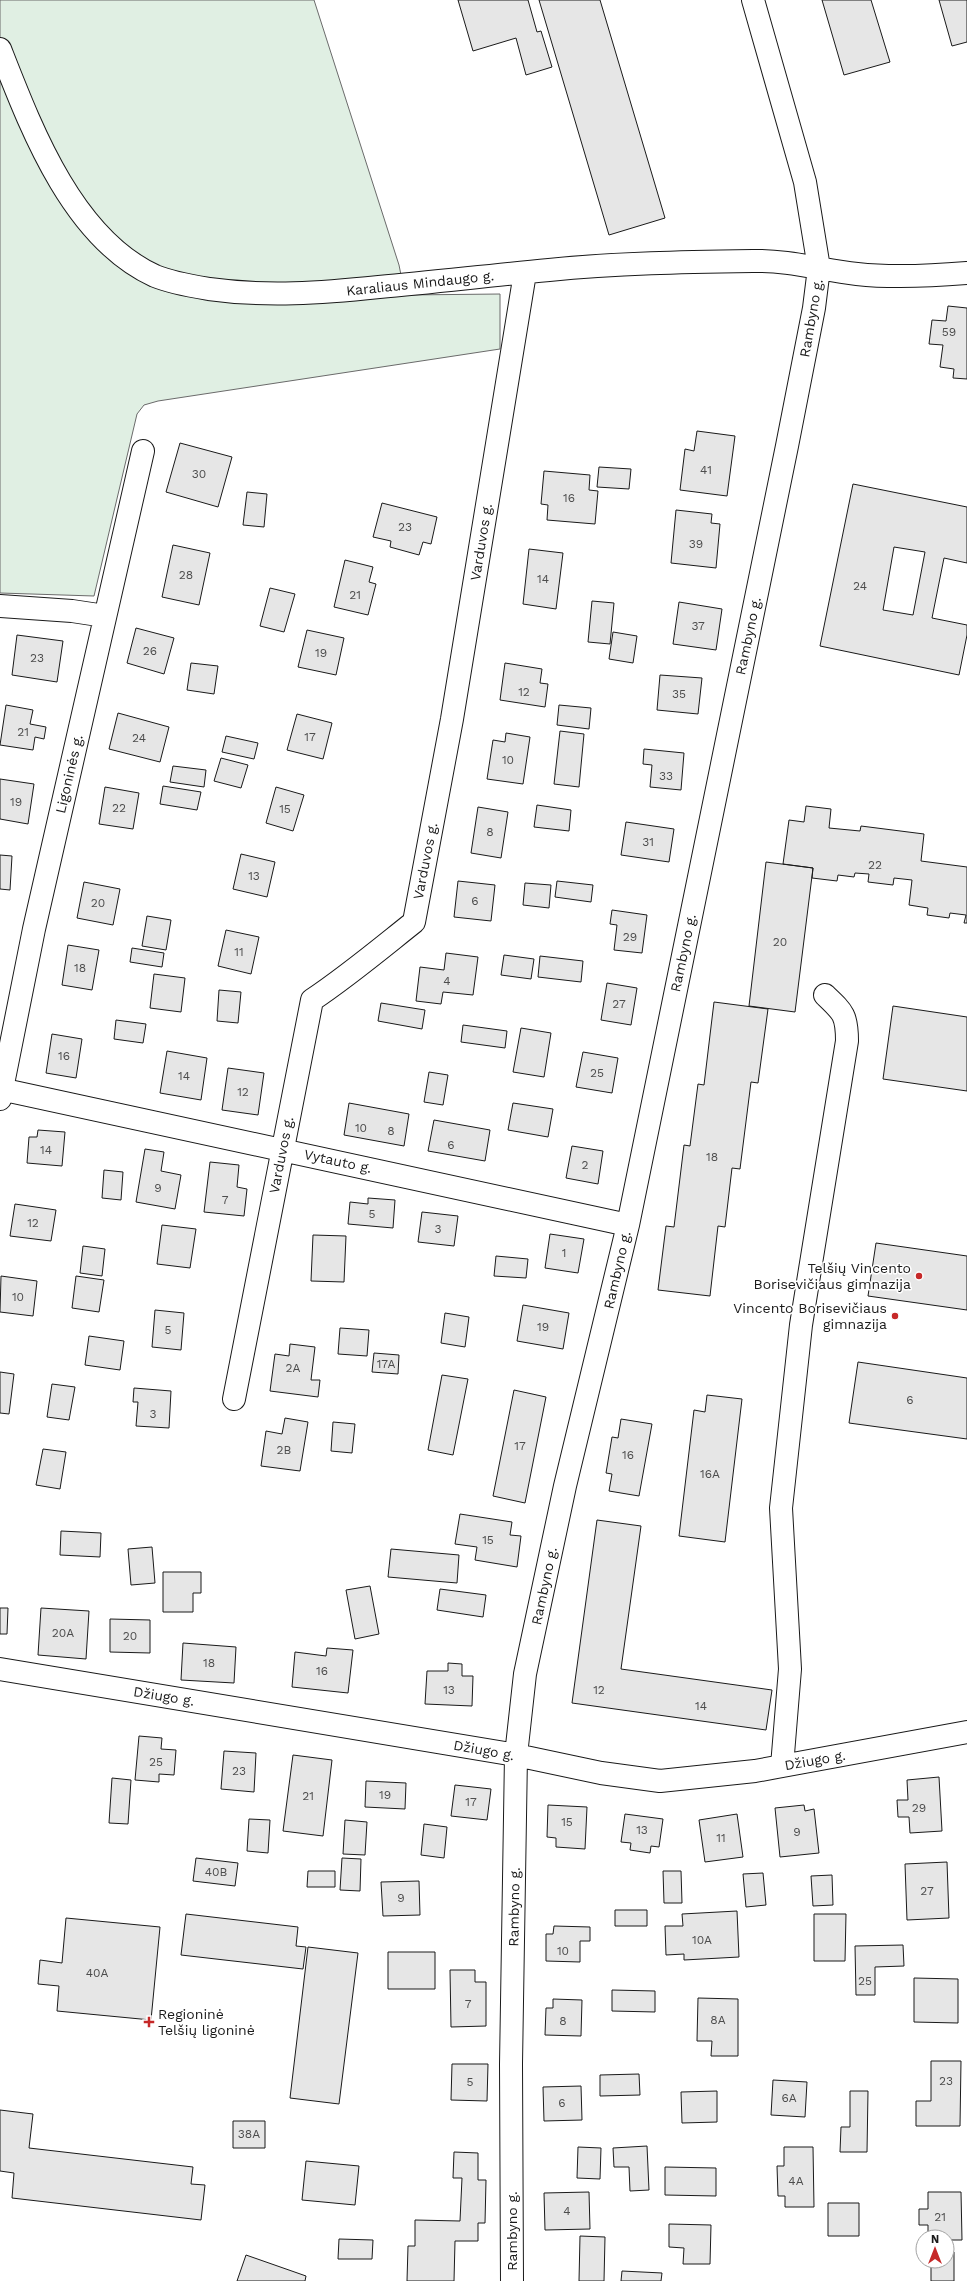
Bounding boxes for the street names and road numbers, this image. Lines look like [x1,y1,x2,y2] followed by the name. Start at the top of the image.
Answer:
[345,267,495,299] street label: Karaliaus Mindaugo g.
[796,278,826,358] street label: Rambyno g.
[467,502,495,582] street label: Varduvos g.
[732,596,764,676] street label: Rambyno g.
[52,733,86,815] street label: Ligoninės g.
[410,821,440,901] street label: Varduvos g.
[667,913,699,993] street label: Rambyno g.
[266,1115,296,1195] street label: Varduvos g.
[303,1146,373,1176] street label: Vytauto g.
[600,1230,634,1310] street label: Rambyno g.
[528,1546,560,1626] street label: Rambyno g.
[132,1683,196,1709] street label: Džiugo g.
[452,1737,516,1763] street label: Džiugo g.
[783,1747,847,1773] street label: Džiugo g.
[505,1867,523,1947] street label: Rambyno g.
[504,2191,520,2271] street label: Rambyno g.

